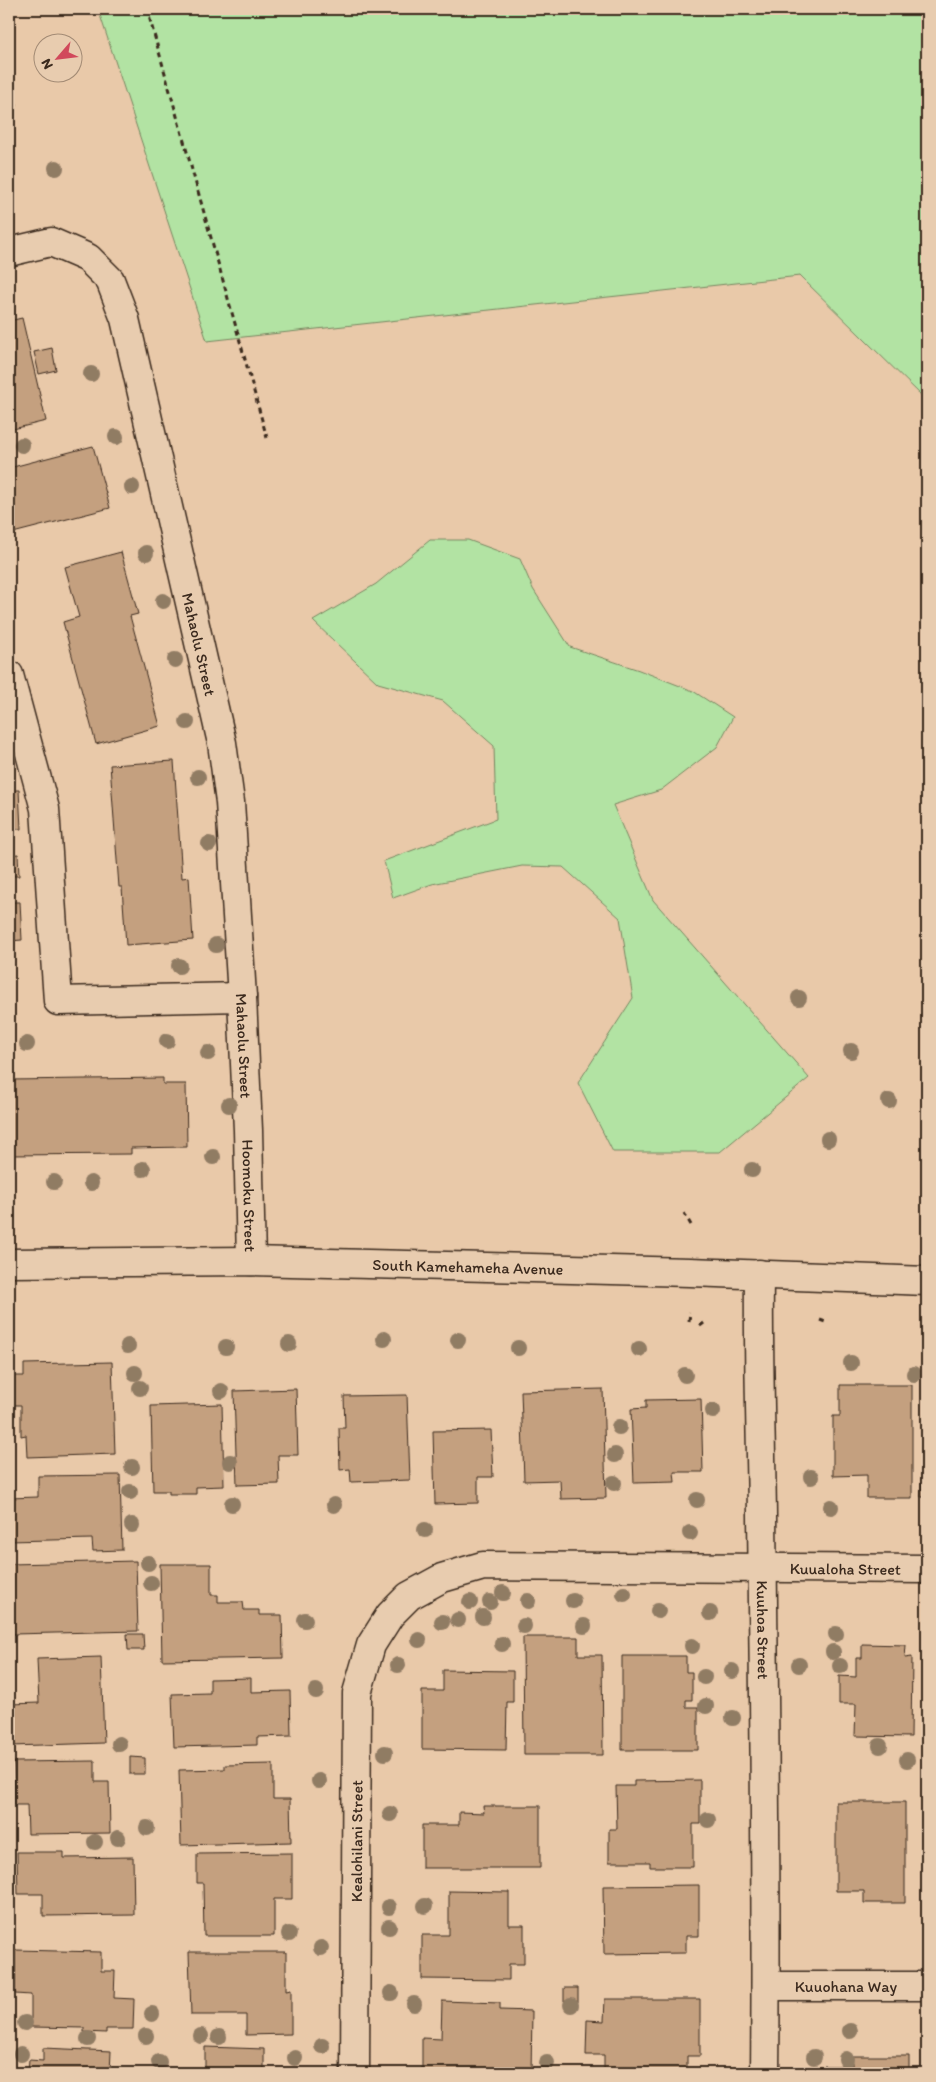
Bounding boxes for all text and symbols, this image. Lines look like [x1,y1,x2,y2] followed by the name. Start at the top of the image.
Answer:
[32,32,82,82] north arrow
[37,56,57,72] text: N
[178,591,220,698] street label: Mahaolu Street
[232,993,256,1099] street label: Mahaolu Street
[239,1139,260,1252] street label: Hoomoku Street
[372,1255,564,1278] street label: South Kamehameha Avenue
[790,1559,901,1578] street label: Kuualoha Street
[753,1580,773,1680] street label: Kuuhoa Street
[346,1780,366,1902] street label: Kealohilani Street
[795,1977,898,1996] street label: Kuuohana Way

